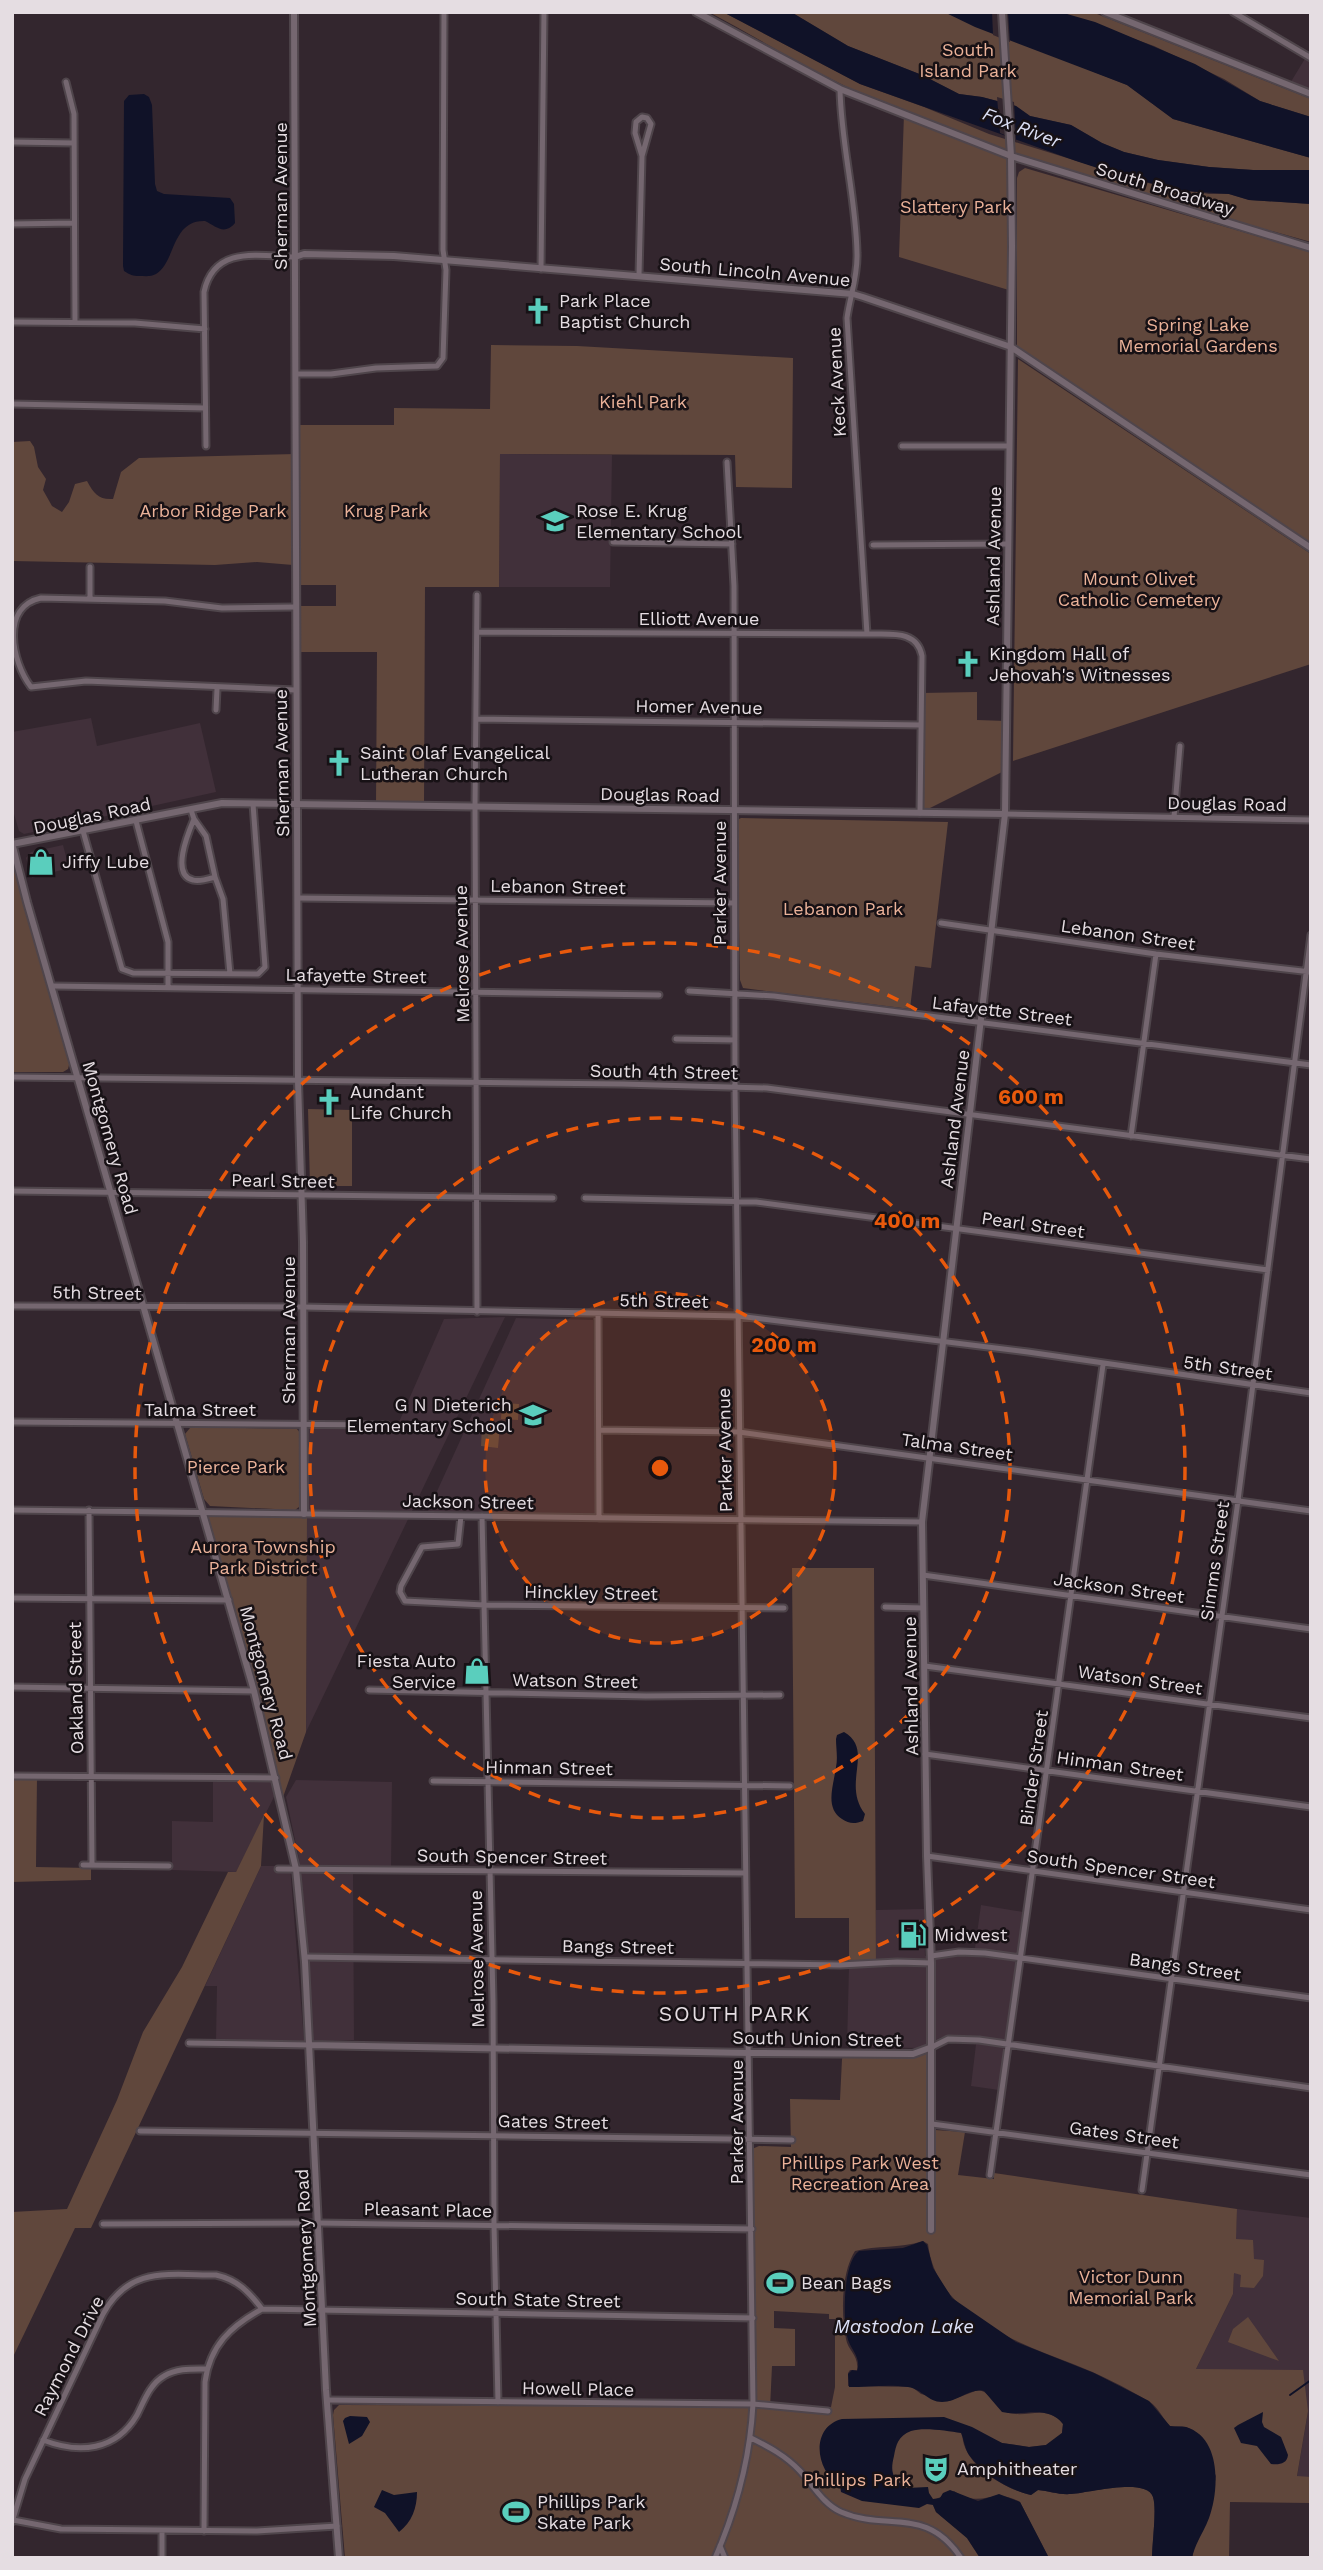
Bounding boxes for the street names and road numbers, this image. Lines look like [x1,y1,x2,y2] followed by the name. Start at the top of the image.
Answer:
[270,122,291,270] street label: Sherman Avenue
[1094,158,1237,220] street label: South Broadway
[659,253,851,290] street label: South Lincoln Avenue
[823,326,850,438] street label: Keck Avenue
[982,486,1005,626] street label: Ashland Avenue
[639,608,759,629] street label: Elliott Avenue
[270,689,293,837] street label: Sherman Avenue
[635,695,763,718] street label: Homer Avenue
[600,783,720,806] street label: Douglas Road
[1167,792,1287,815] street label: Douglas Road
[31,793,153,838] street label: Douglas Road
[709,821,730,945] street label: Parker Avenue
[490,875,627,898] street label: Lebanon Street
[450,885,473,1023] street label: Melrose Avenue
[1059,915,1197,954] street label: Lebanon Street
[285,964,427,987] street label: Lafayette Street
[931,991,1074,1030] street label: Lafayette Street
[936,1048,973,1190] street label: Ashland Avenue
[79,1059,142,1217] street label: Montgomery Road
[590,1060,739,1083] street label: South 4th Street
[231,1169,336,1192] street label: Pearl Street
[980,1207,1086,1242] street label: Pearl Street
[278,1256,299,1404] street label: Sherman Avenue
[52,1281,142,1304] street label: 5th Street
[619,1289,709,1312] street label: 5th Street
[1182,1351,1274,1384] street label: 5th Street
[713,1387,736,1513] street label: Parker Avenue
[144,1399,256,1420] street label: Talma Street
[900,1428,1014,1465] street label: Talma Street
[402,1490,535,1513] street label: Jackson Street
[1196,1499,1233,1622] street label: Simms Street
[1052,1568,1186,1607] street label: Jackson Street
[524,1581,659,1604] street label: Hinckley Street
[236,1603,297,1762] street label: Montgomery Road
[899,1616,922,1756] street label: Ashland Avenue
[64,1621,87,1754] street label: Oakland Street
[1076,1660,1204,1699] street label: Watson Street
[512,1669,638,1692] street label: Watson Street
[1015,1708,1052,1827] street label: Binder Street
[1055,1746,1185,1785] street label: Hinman Street
[485,1756,614,1779] street label: Hinman Street
[417,1844,608,1869] street label: South Spencer Street
[1025,1845,1217,1892] street label: South Spencer Street
[465,1890,488,2028] street label: Melrose Avenue
[562,1935,675,1958] street label: Bangs Street
[1128,1948,1243,1985] street label: Bangs Street
[732,2027,902,2050] street label: South Union Street
[726,2060,747,2184] street label: Parker Avenue
[498,2110,609,2133] street label: Gates Street
[1068,2116,1181,2153] street label: Gates Street
[291,2168,320,2328] street label: Montgomery Road
[364,2198,492,2221] street label: Pleasant Place
[455,2288,621,2311] street label: South State Street
[29,2292,108,2419] street label: Raymond Drive
[522,2377,634,2400] street label: Howell Place

